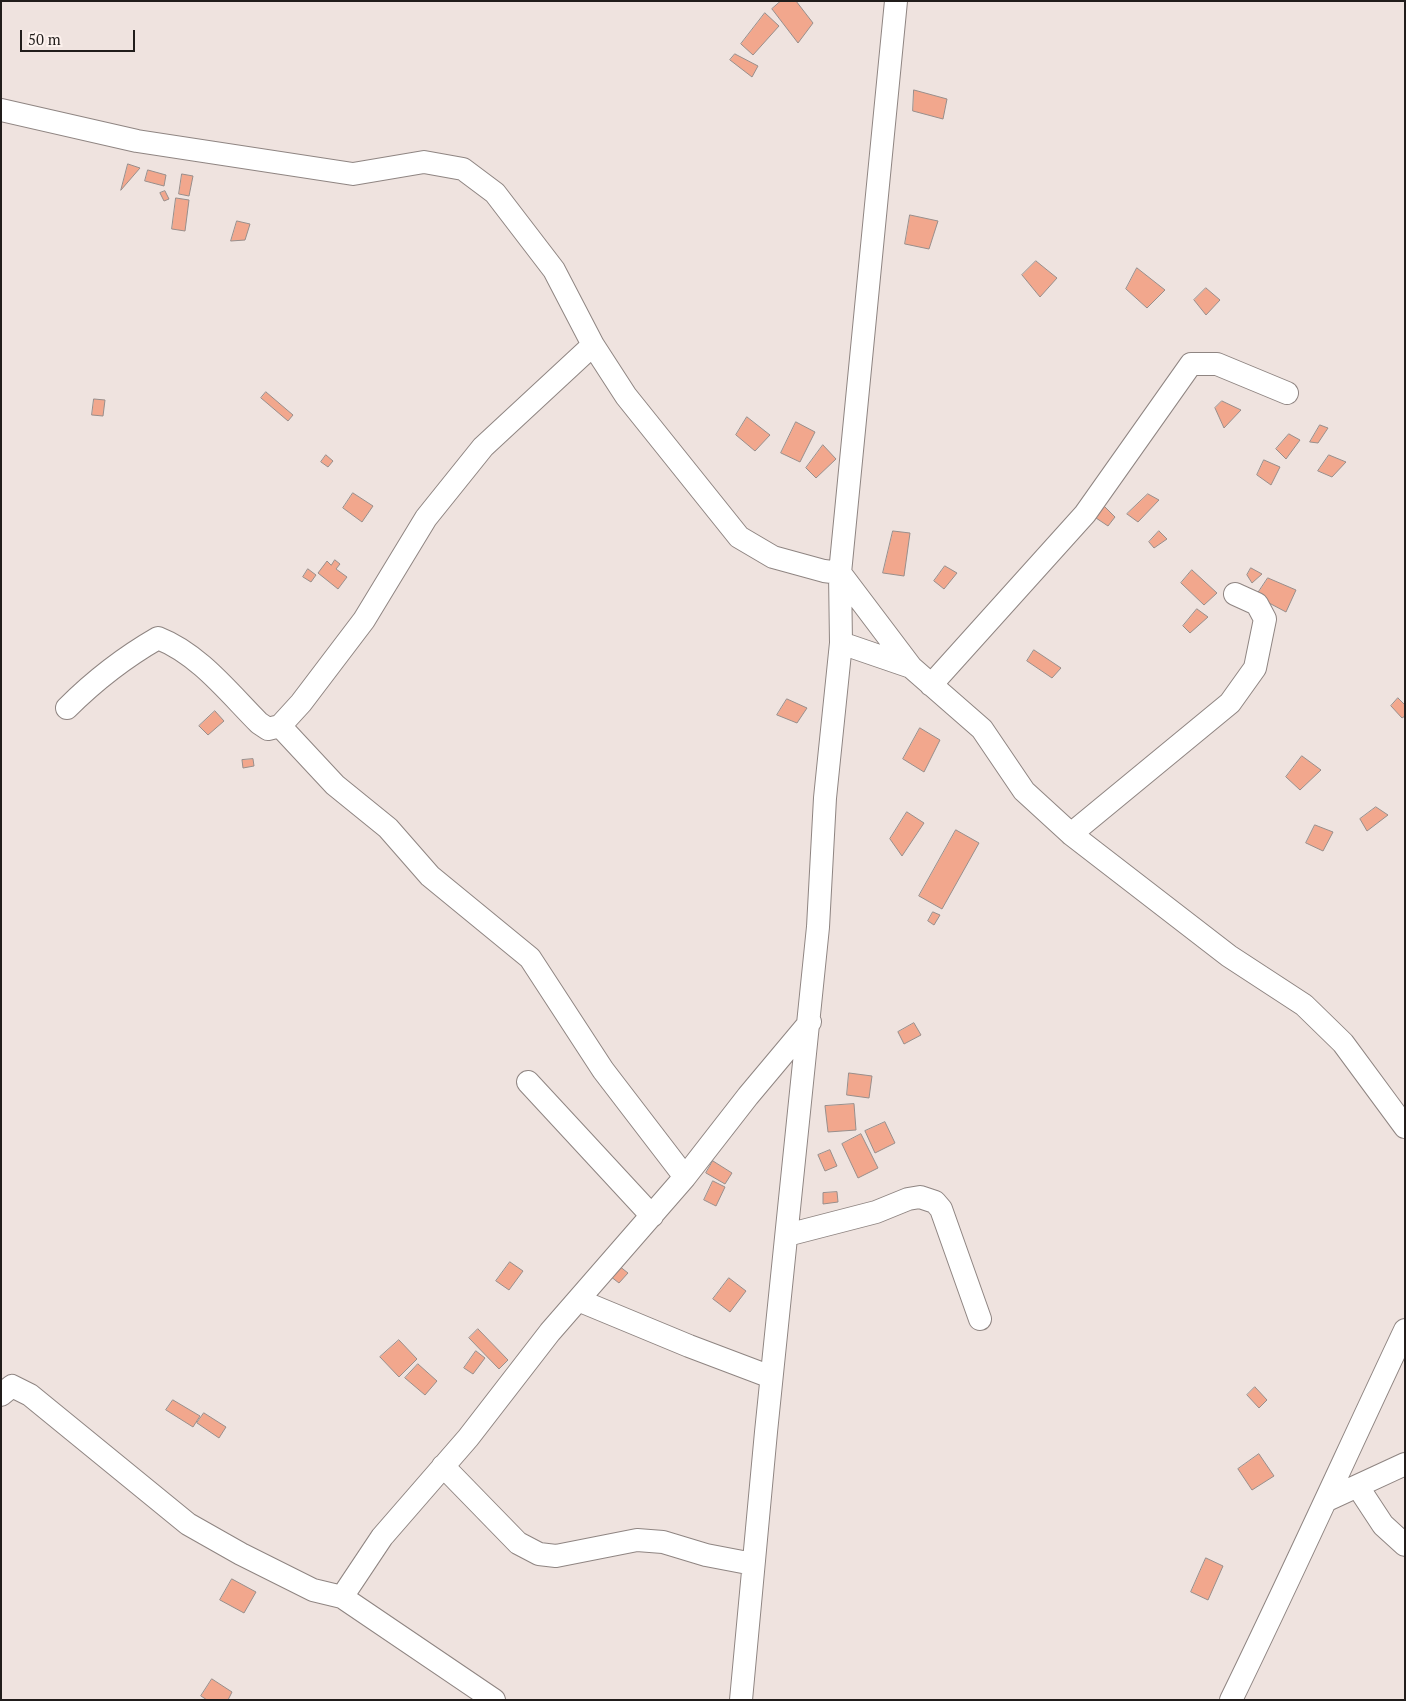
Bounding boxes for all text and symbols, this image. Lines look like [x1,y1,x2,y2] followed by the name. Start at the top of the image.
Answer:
[22,20,138,52] scale bar
[28,29,61,49] text: 50 m

